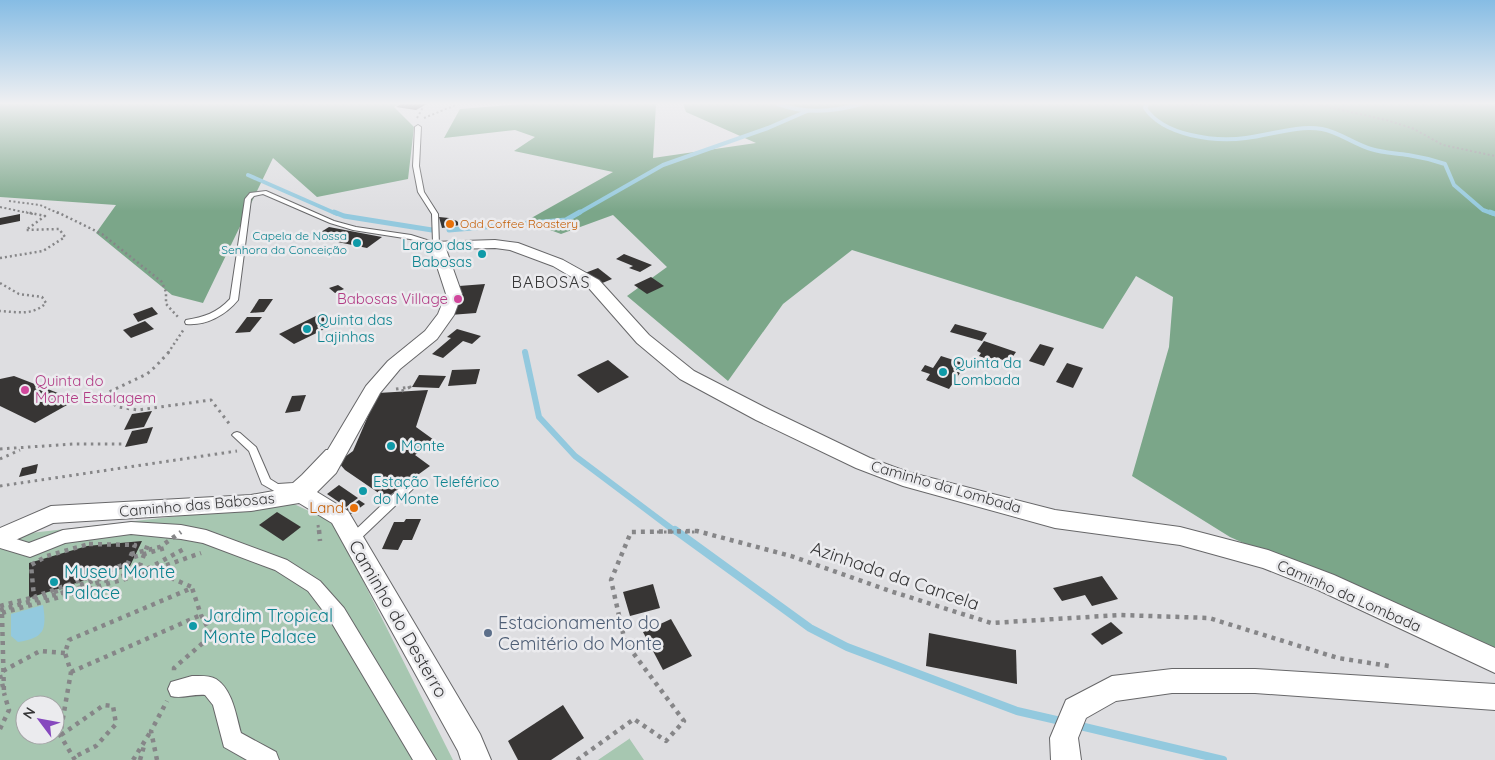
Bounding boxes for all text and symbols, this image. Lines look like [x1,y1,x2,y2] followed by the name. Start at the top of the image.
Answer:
[460,216,578,231] place label: Odd Coffee Roastery
[444,218,456,230] marker: Odd Coffee Roastery
[221,228,347,257] place label: Capela de Nossa Senhora da Conceição
[402,235,472,271] place label: Largo das Babosas
[351,237,363,249] marker: Capela de Nossa Senhora da Conceição
[476,248,488,260] marker: Largo das Babosas
[512,272,590,292] district label: BABOSAS
[337,289,448,308] place label: Babosas Village
[452,293,464,305] marker: Babosas Village
[317,310,393,346] place label: Quinta das Lajinhas
[301,323,313,335] marker: Quinta das Lajinhas
[953,353,1022,389] place label: Quinta da Lombada
[937,366,949,378] marker: Quinta da Lombada
[35,371,156,407] place label: Quinta do Monte Estalagem
[19,384,31,396] marker: Quinta do Monte Estalagem
[401,436,445,455] place label: Monte
[385,440,397,452] marker: Monte
[869,456,1023,517] street label: Caminho da Lombada
[373,472,499,508] place label: Estação Teleférico do Monte
[357,485,369,497] marker: Estação Teleférico do Monte
[119,488,275,521] street label: Caminho das Babosas
[309,498,344,517] place label: Land
[348,502,360,514] marker: Land
[344,536,453,702] street label: Caminho do Desterro
[808,536,982,615] street label: Azinhada da Cancela
[1274,555,1424,636] street label: Caminho da Lombada
[64,560,175,604] place label: Museu Monte Palace
[48,576,60,588] marker: Museu Monte Palace
[203,604,333,648] place label: Jardim Tropical Monte Palace
[498,611,662,655] place label: Estacionamento do Cemitério do Monte
[187,620,199,632] marker: Jardim Tropical Monte Palace
[482,627,494,639] marker: Estacionamento do Cemitério do Monte
[15,695,65,745] north arrow
[19,704,39,722] text: N

